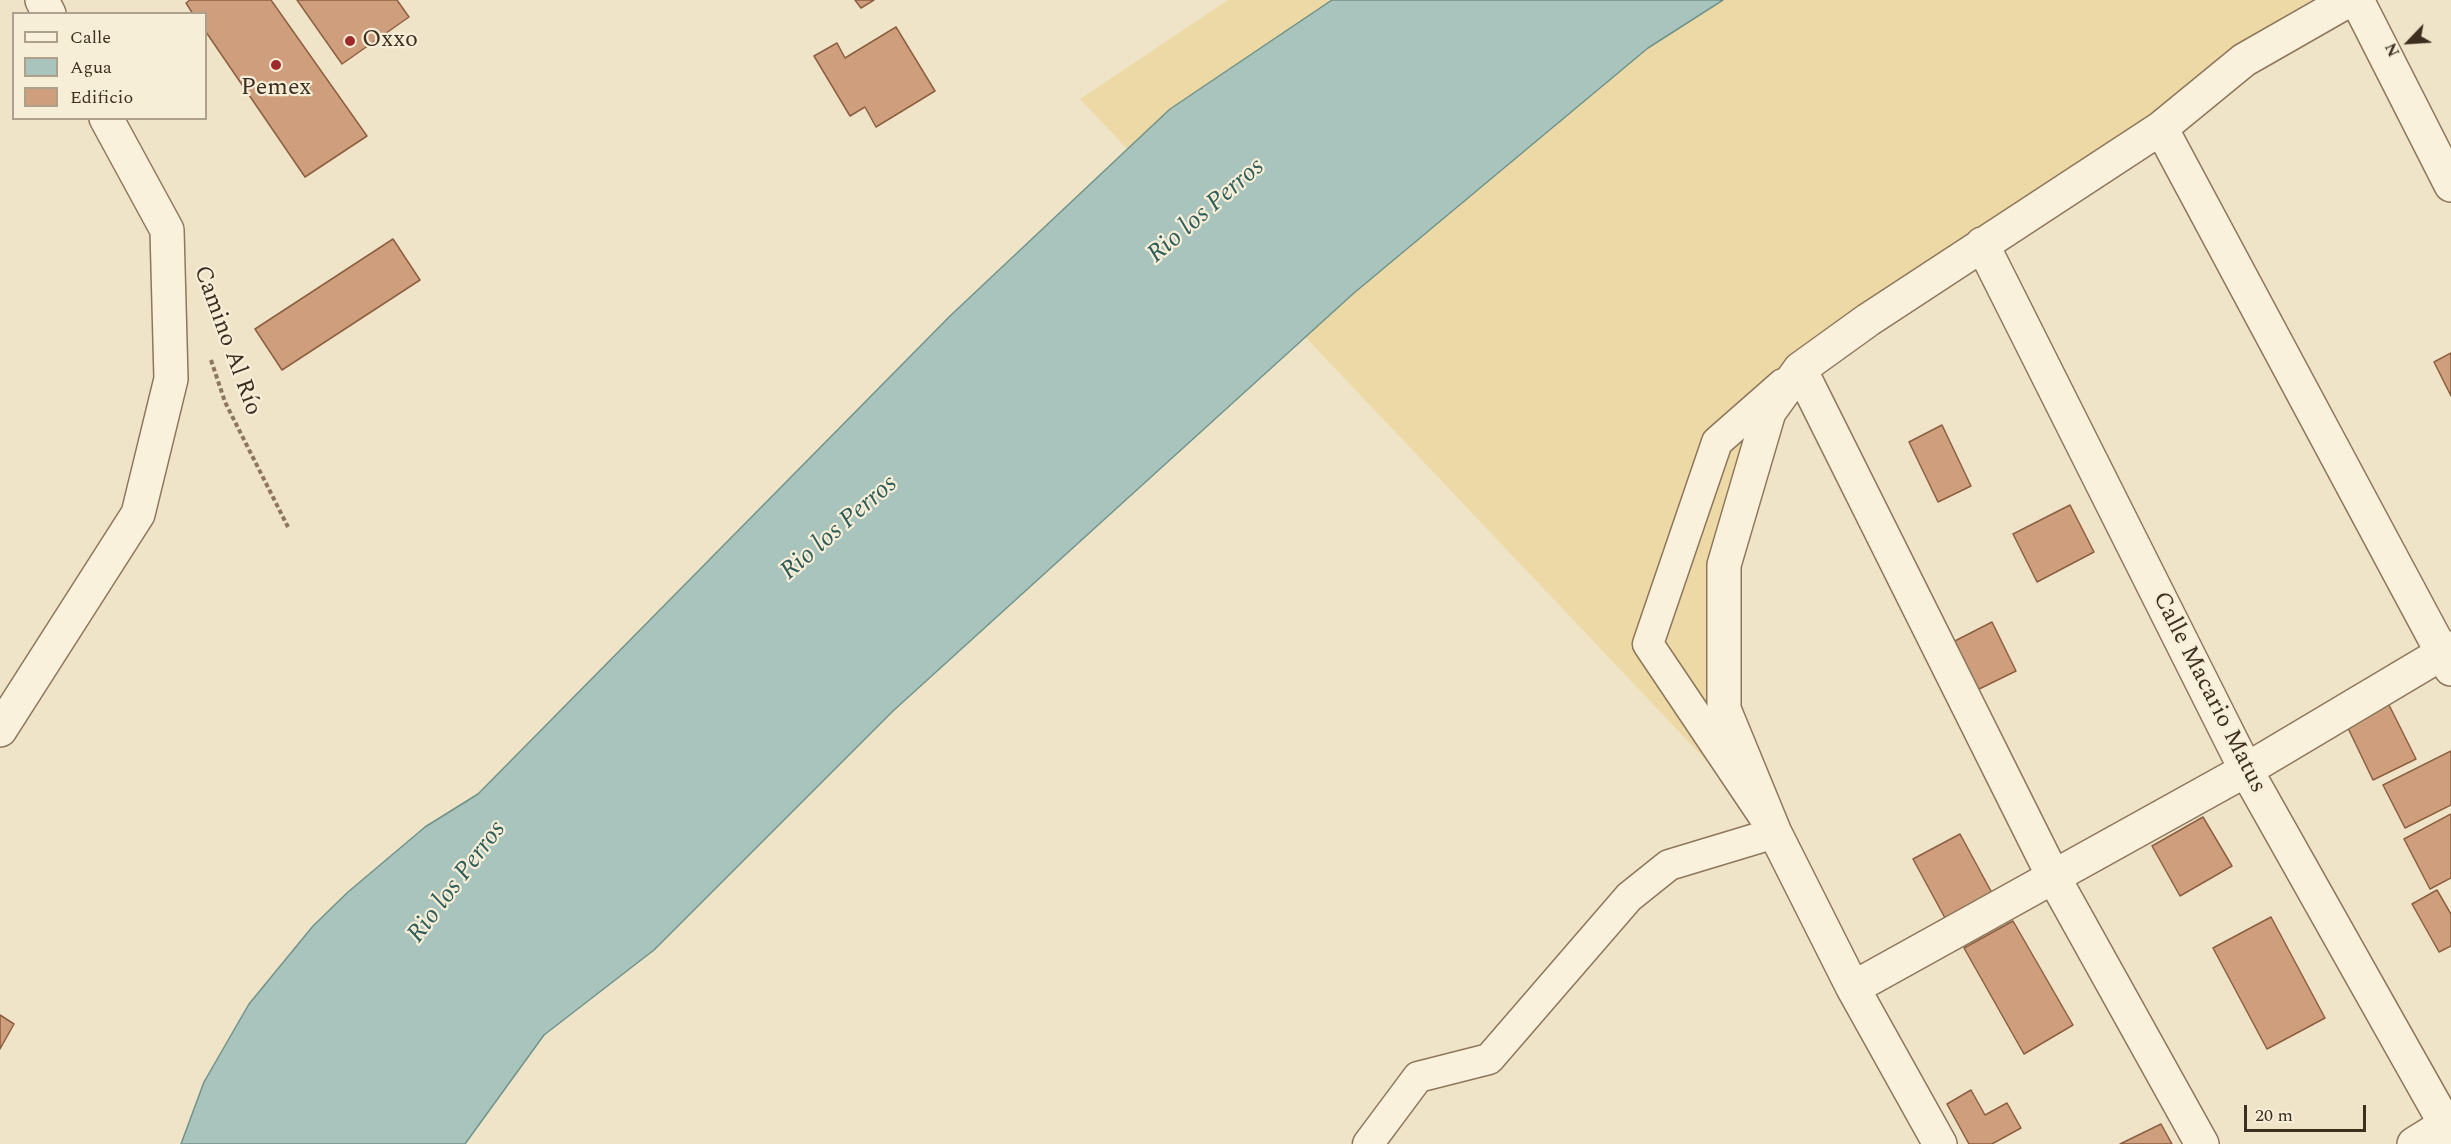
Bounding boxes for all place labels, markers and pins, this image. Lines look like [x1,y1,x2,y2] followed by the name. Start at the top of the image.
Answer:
[362,27,418,55] place label: Oxxo
[343,34,357,48] marker: Oxxo
[269,58,283,72] marker: Pemex
[241,75,311,103] place label: Pemex

